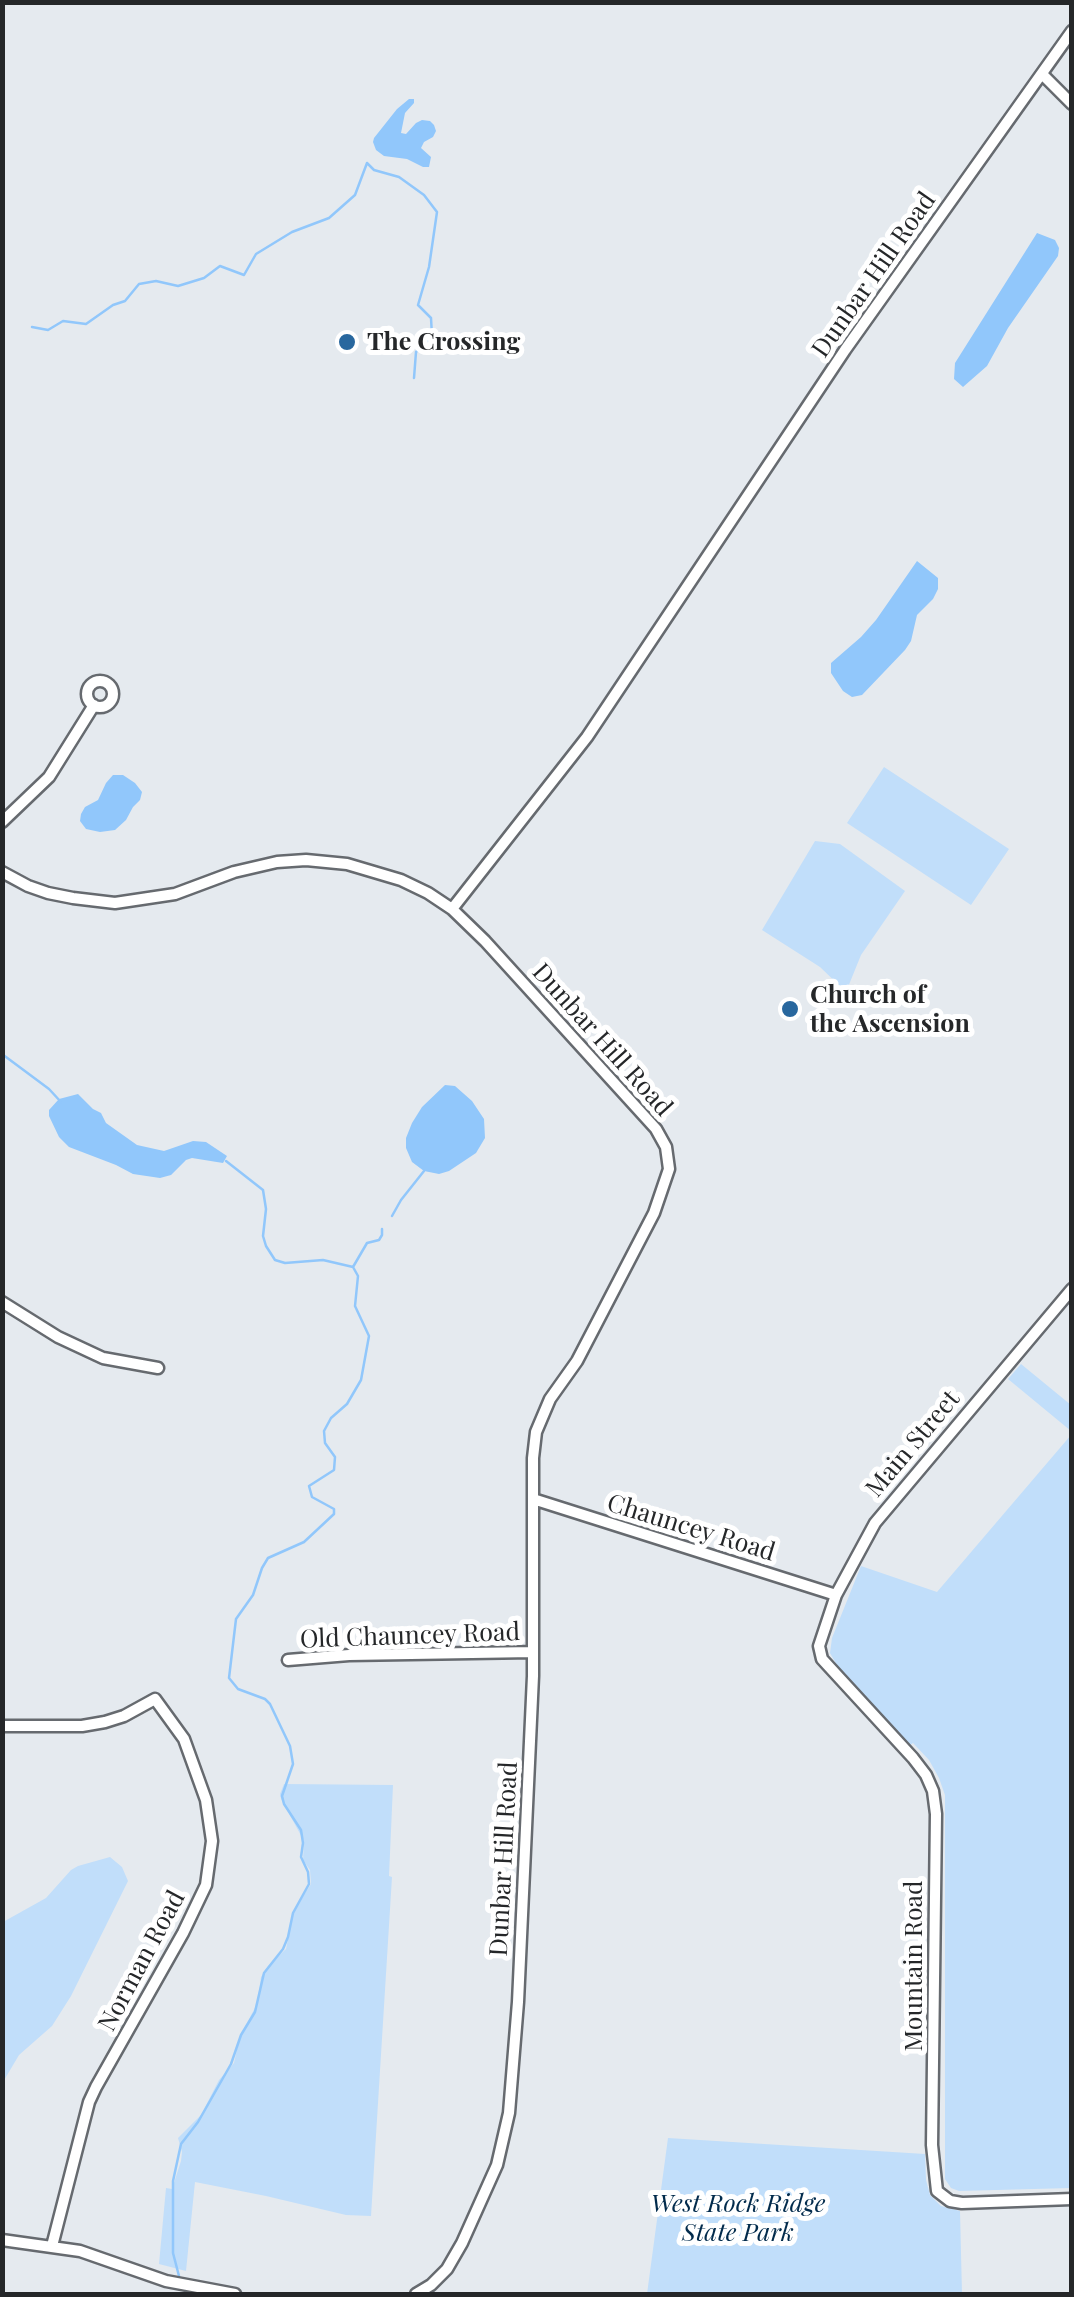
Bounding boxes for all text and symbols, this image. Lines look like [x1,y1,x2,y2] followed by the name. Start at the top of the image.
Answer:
[806,187,942,363] street label: Dunbar Hill Road
[367,327,520,357] place label: The Crossing
[336,331,358,353] marker: The Crossing
[526,957,678,1123] street label: Dunbar Hill Road
[810,980,970,1039] place label: Church of the Ascension
[779,998,801,1020] marker: Church of the Ascension
[860,1385,966,1503] street label: Main Street
[603,1488,779,1568] street label: Chauncey Road
[300,1617,520,1655] street label: Old Chauncey Road
[484,1761,524,1957] street label: Dunbar Hill Road
[899,1880,929,2052] street label: Mountain Road
[92,1886,192,2036] street label: Norman Road
[651,2189,825,2248] park label: West Rock Ridge State Park

